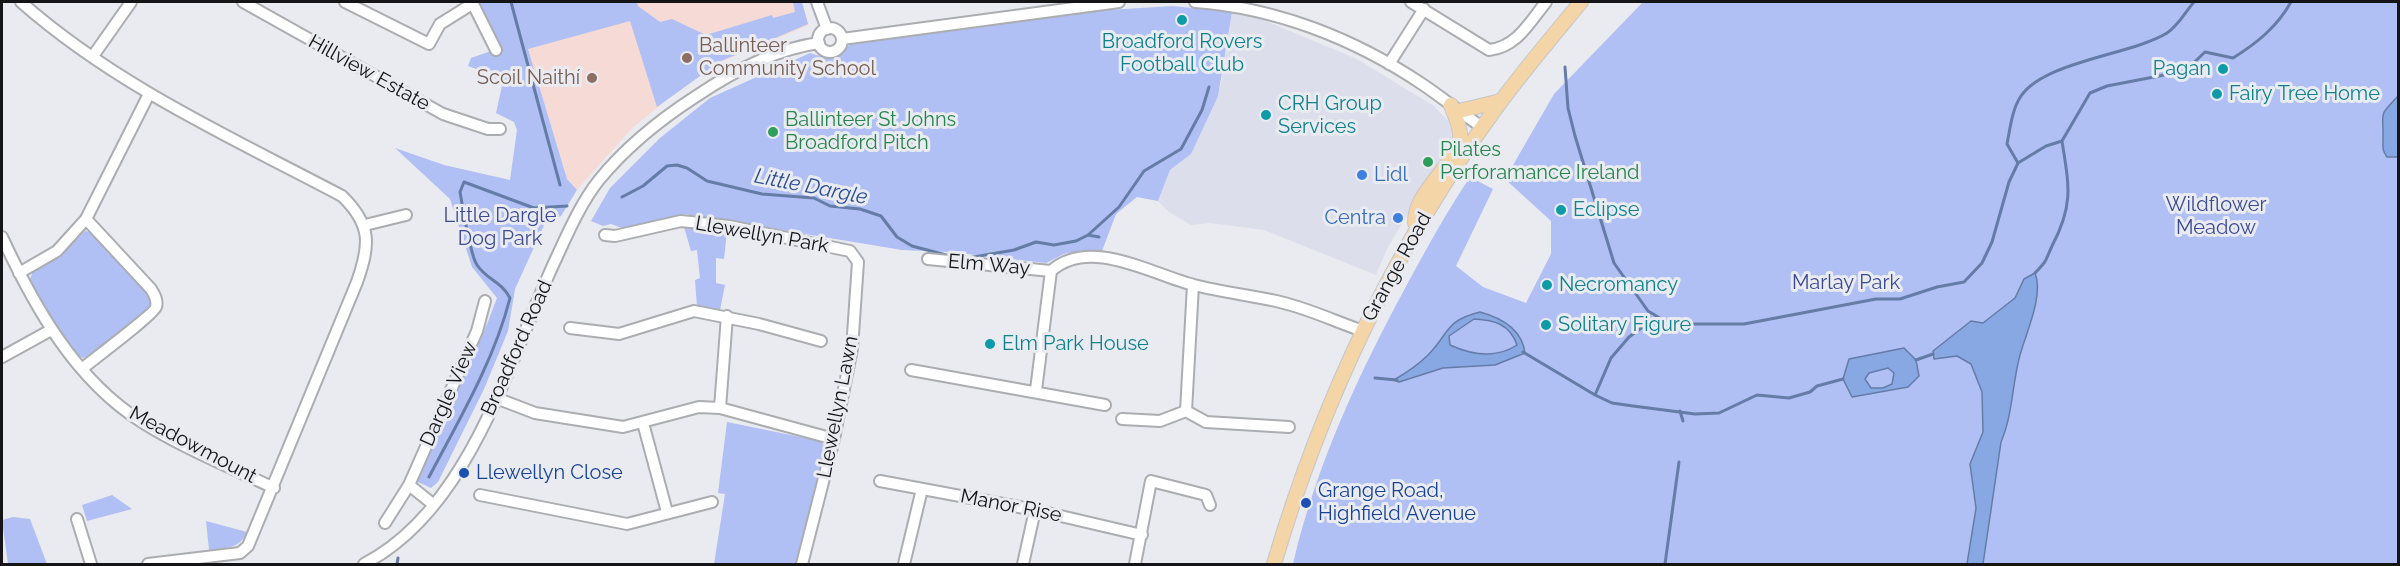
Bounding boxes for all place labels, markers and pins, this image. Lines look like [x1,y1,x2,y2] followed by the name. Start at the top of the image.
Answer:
[1175,13,1189,27] marker: Broadford Rovers Football Club
[1102,30,1262,77] place label: Broadford Rovers Football Club
[699,34,876,81] place label: Ballinteer Community School
[680,51,694,65] marker: Ballinteer Community School
[2153,57,2211,81] place label: Pagan
[2216,62,2230,76] marker: Pagan
[477,66,580,90] place label: Scoil Naithí
[585,71,599,85] marker: Scoil Naithí
[2229,82,2380,106] place label: Fairy Tree Home
[2210,87,2224,101] marker: Fairy Tree Home
[1278,92,1382,139] place label: CRH Group Services
[785,108,956,155] place label: Ballinteer St Johns Broadford Pitch
[1259,108,1273,122] marker: CRH Group Services
[766,125,780,139] marker: Ballinteer St Johns Broadford Pitch
[1440,138,1640,185] place label: Pilates Perforamance Ireland
[1421,155,1435,169] marker: Pilates Perforamance Ireland
[1374,163,1408,187] place label: Lidl
[1355,168,1369,182] marker: Lidl
[1573,198,1639,222] place label: Eclipse
[1554,203,1568,217] marker: Eclipse
[1324,206,1386,230] place label: Centra
[1391,211,1405,225] marker: Centra
[1559,273,1678,297] place label: Necromancy
[1540,278,1554,292] marker: Necromancy
[1558,313,1691,337] place label: Solitary Figure
[1539,318,1553,332] marker: Solitary Figure
[1002,332,1149,356] place label: Elm Park House
[983,337,997,351] marker: Elm Park House
[476,461,623,485] place label: Llewellyn Close
[457,466,471,480] marker: Llewellyn Close
[1318,479,1476,526] place label: Grange Road, Highfield Avenue
[1299,496,1313,510] marker: Grange Road, Highfield Avenue

